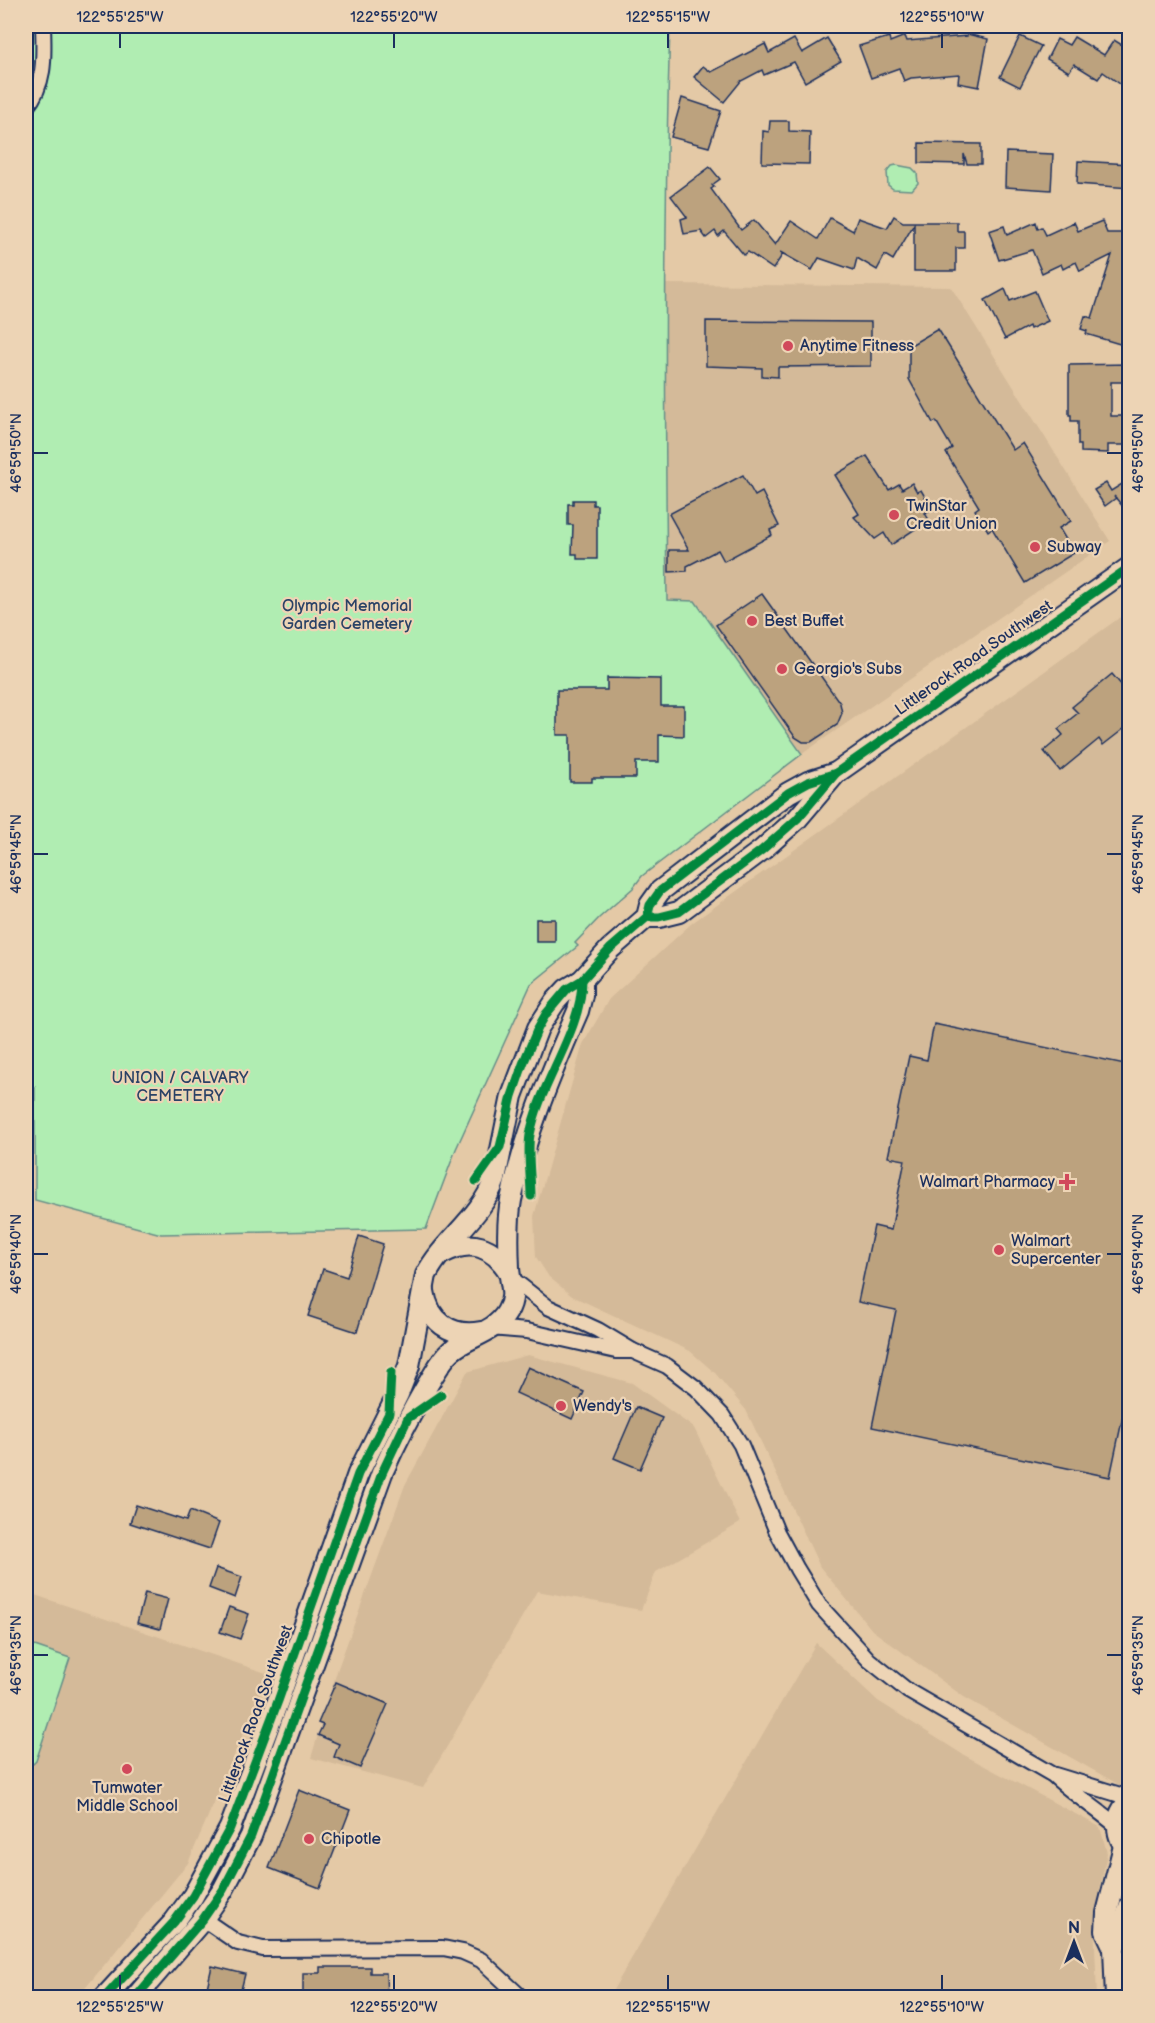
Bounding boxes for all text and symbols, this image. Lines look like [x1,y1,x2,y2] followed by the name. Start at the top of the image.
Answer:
[76,8,164,27] text: 122°55'25"W
[350,8,438,27] text: 122°55'20"W
[626,8,710,27] text: 122°55'15"W
[900,8,985,27] text: 122°55'10"W
[800,337,914,356] place label: Anytime Fitness
[781,339,795,353] marker: Anytime Fitness
[7,413,26,493] text: 46°59'50"N
[1129,413,1148,493] text: 46°59'50"N
[906,497,997,534] place label: TwinStar Credit Union
[887,508,901,522] marker: TwinStar Credit Union
[1047,538,1102,557] place label: Subway
[1028,540,1042,554] marker: Subway
[892,596,1056,720] street label: Littlerock Road Southwest
[282,597,413,634] park label: Olympic Memorial Garden Cemetery
[764,612,844,631] place label: Best Buffet
[745,614,759,628] marker: Best Buffet
[794,660,902,679] place label: Georgio's Subs
[775,662,789,676] marker: Georgio's Subs
[7,814,26,894] text: 46°59'45"N
[1129,814,1148,894] text: 46°59'45"N
[112,1069,249,1106] park label: UNION / CALVARY CEMETERY
[920,1173,1056,1192] place label: Walmart Pharmacy
[1060,1175,1074,1189] marker: Walmart Pharmacy
[7,1214,26,1294] text: 46°59'40"N
[1129,1214,1148,1294] text: 46°59'40"N
[1011,1232,1101,1269] place label: Walmart Supercenter
[992,1243,1006,1257] marker: Walmart Supercenter
[573,1397,632,1416] place label: Wendy's
[554,1399,568,1413] marker: Wendy's
[7,1615,26,1695] text: 46°59'35"N
[1129,1615,1148,1695] text: 46°59'35"N
[215,1622,297,1805] street label: Littlerock Road Southwest
[120,1762,134,1776] marker: Tumwater Middle School
[76,1779,178,1816] place label: Tumwater Middle School
[321,1830,382,1849] place label: Chipotle
[302,1832,316,1846] marker: Chipotle
[1044,1912,1104,1972] north arrow
[1068,1919,1080,1938] text: N
[76,1998,164,2017] text: 122°55'25"W
[350,1998,438,2017] text: 122°55'20"W
[626,1998,710,2017] text: 122°55'15"W
[900,1998,985,2017] text: 122°55'10"W

